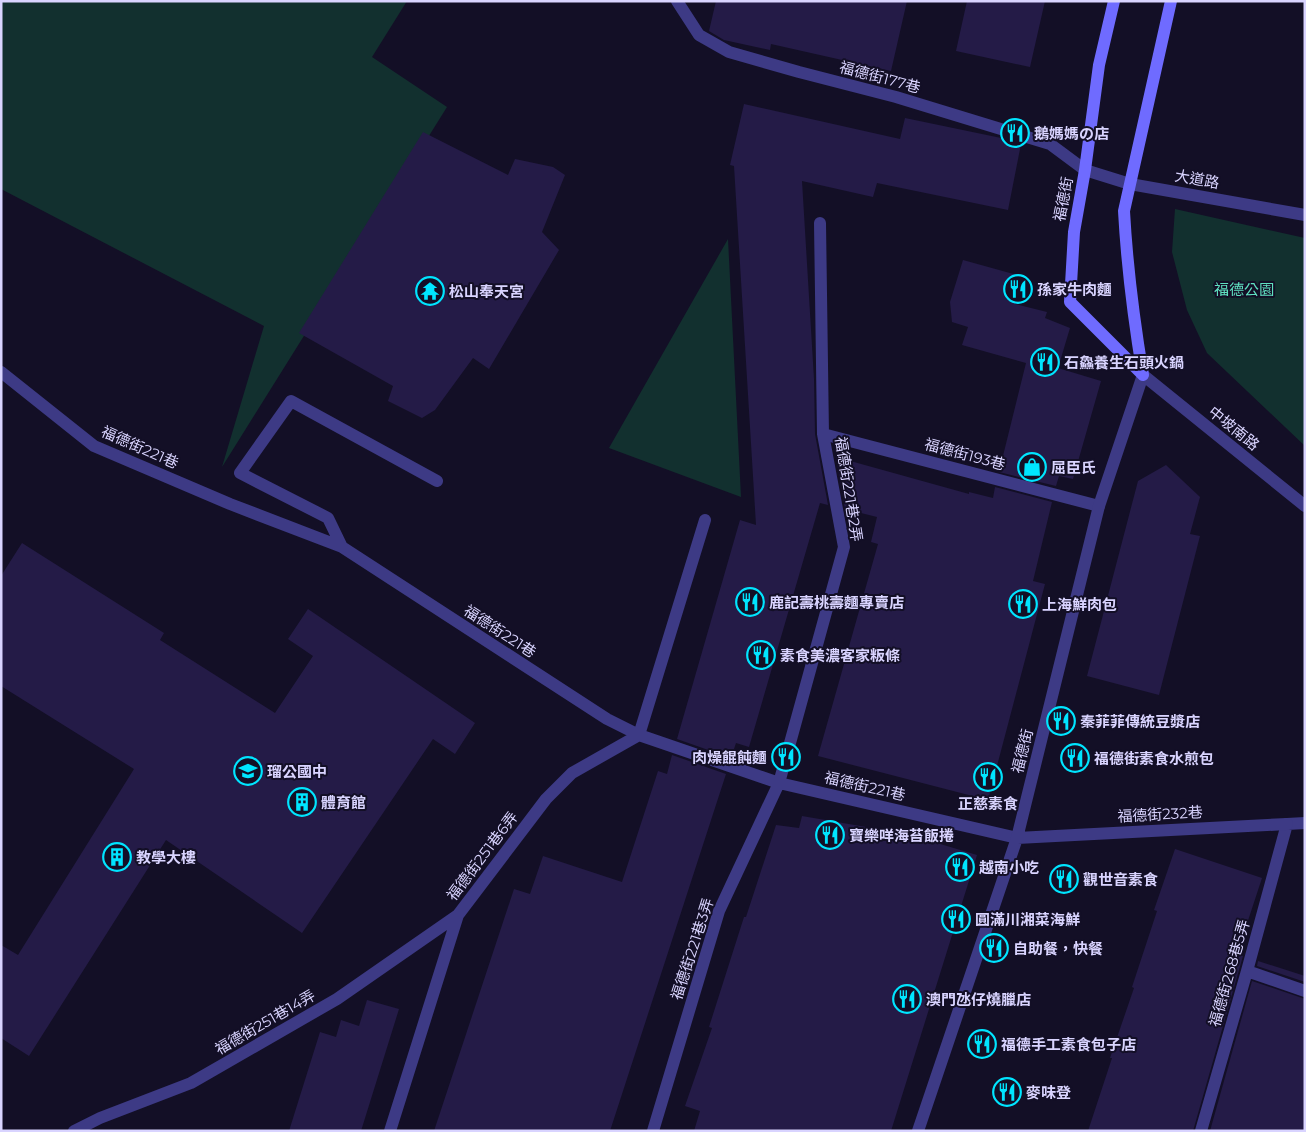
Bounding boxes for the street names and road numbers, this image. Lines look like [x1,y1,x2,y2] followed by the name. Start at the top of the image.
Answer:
[837,57,923,97] street label: 福德街177巷
[1173,166,1221,192] street label: 大道路
[1049,175,1077,223] street label: 福德街
[1205,402,1263,454] street label: 中坡南路
[98,422,182,472] street label: 福德街221巷
[923,434,1007,474] street label: 福德街193巷
[831,435,867,543] street label: 福德街221巷2弄
[460,601,540,661] street label: 福德街221巷
[1007,727,1037,775] street label: 福德街
[823,767,907,805] street label: 福德街221巷
[1117,802,1203,826] street label: 福德街232巷
[442,808,522,904] street label: 福德街251巷6弄
[667,896,717,1002] street label: 福德街221巷3弄
[1205,917,1253,1029] street label: 福德街268巷5弄
[211,986,319,1058] street label: 福德街251巷14弄

